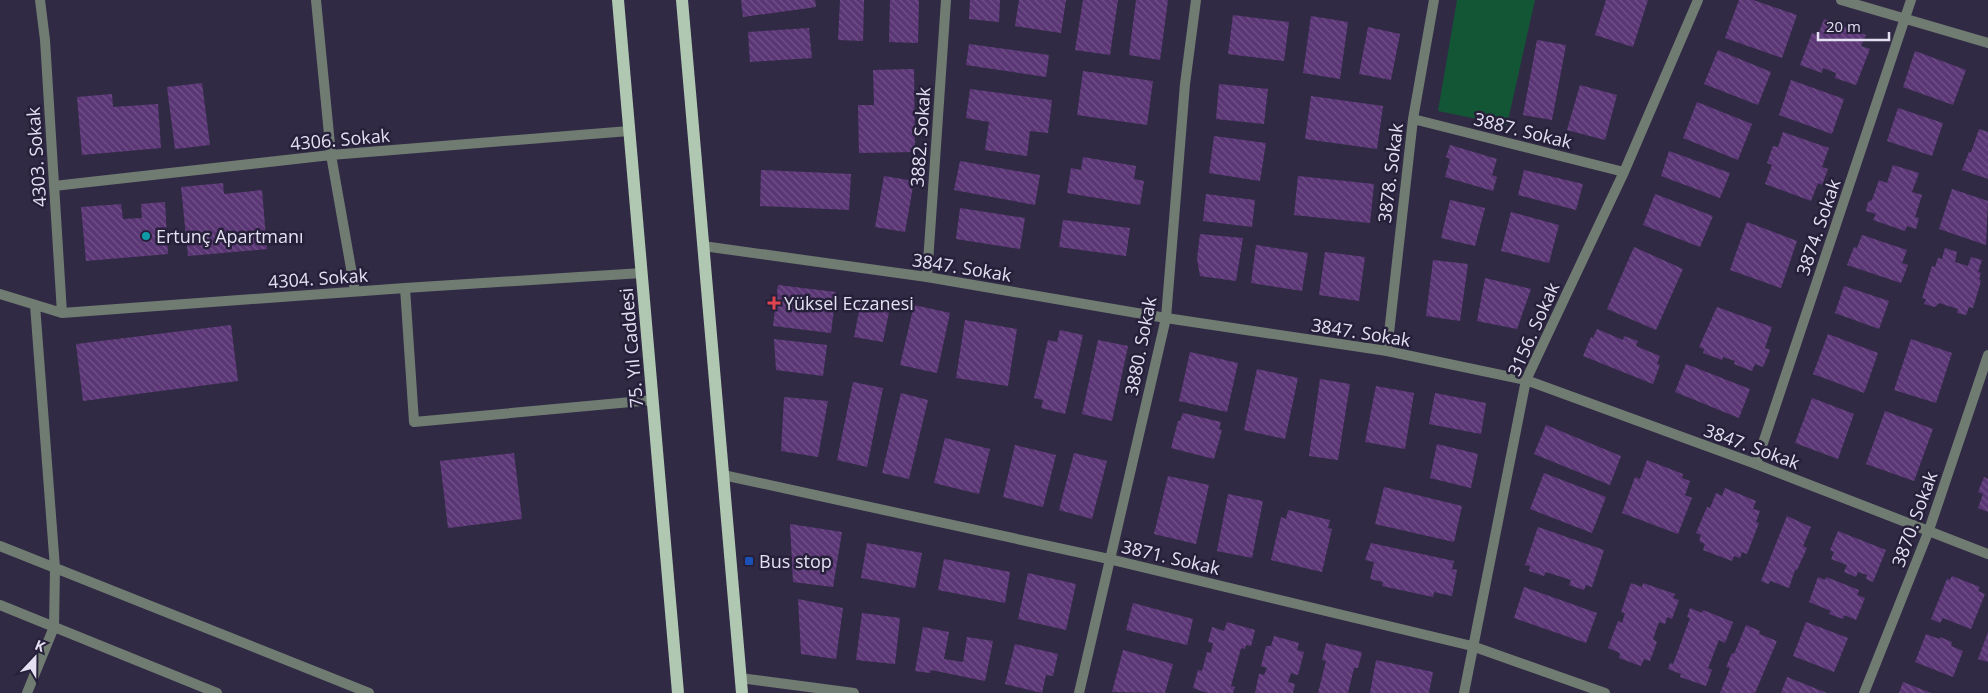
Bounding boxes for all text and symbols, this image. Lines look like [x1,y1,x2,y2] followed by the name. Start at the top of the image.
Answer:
[1818,10,1889,42] scale bar
[1826,16,1861,36] text: 20 m
[905,86,936,188] street label: 3882. Sokak
[20,106,51,208] street label: 4303. Sokak
[1471,106,1575,154] street label: 3887. Sokak
[1372,121,1408,224] street label: 3878. Sokak
[289,123,391,155] street label: 4306. Sokak
[1790,175,1846,278] street label: 3874. Sokak
[156,224,304,248] place label: Ertunç Apartmanı
[140,230,152,242] marker: Ertunç Apartmanı
[911,247,1014,287] street label: 3847. Sokak
[267,262,369,293] street label: 4304. Sokak
[1502,278,1565,380] street label: 3156. Sokak
[614,287,648,409] street label: 75. Yıl Caddesi
[784,291,914,315] place label: Yüksel Eczanesi
[1119,294,1161,397] street label: 3880. Sokak
[768,297,780,309] marker: Yüksel Eczanesi
[1310,312,1413,352] street label: 3847. Sokak
[1701,418,1804,475] street label: 3847. Sokak
[1886,467,1943,570] street label: 3870. Sokak
[1119,534,1223,580] street label: 3871. Sokak
[759,549,832,573] place label: Bus stop
[743,555,755,567] marker: Bus stop
[10,633,60,683] north arrow
[32,635,49,656] text: K

